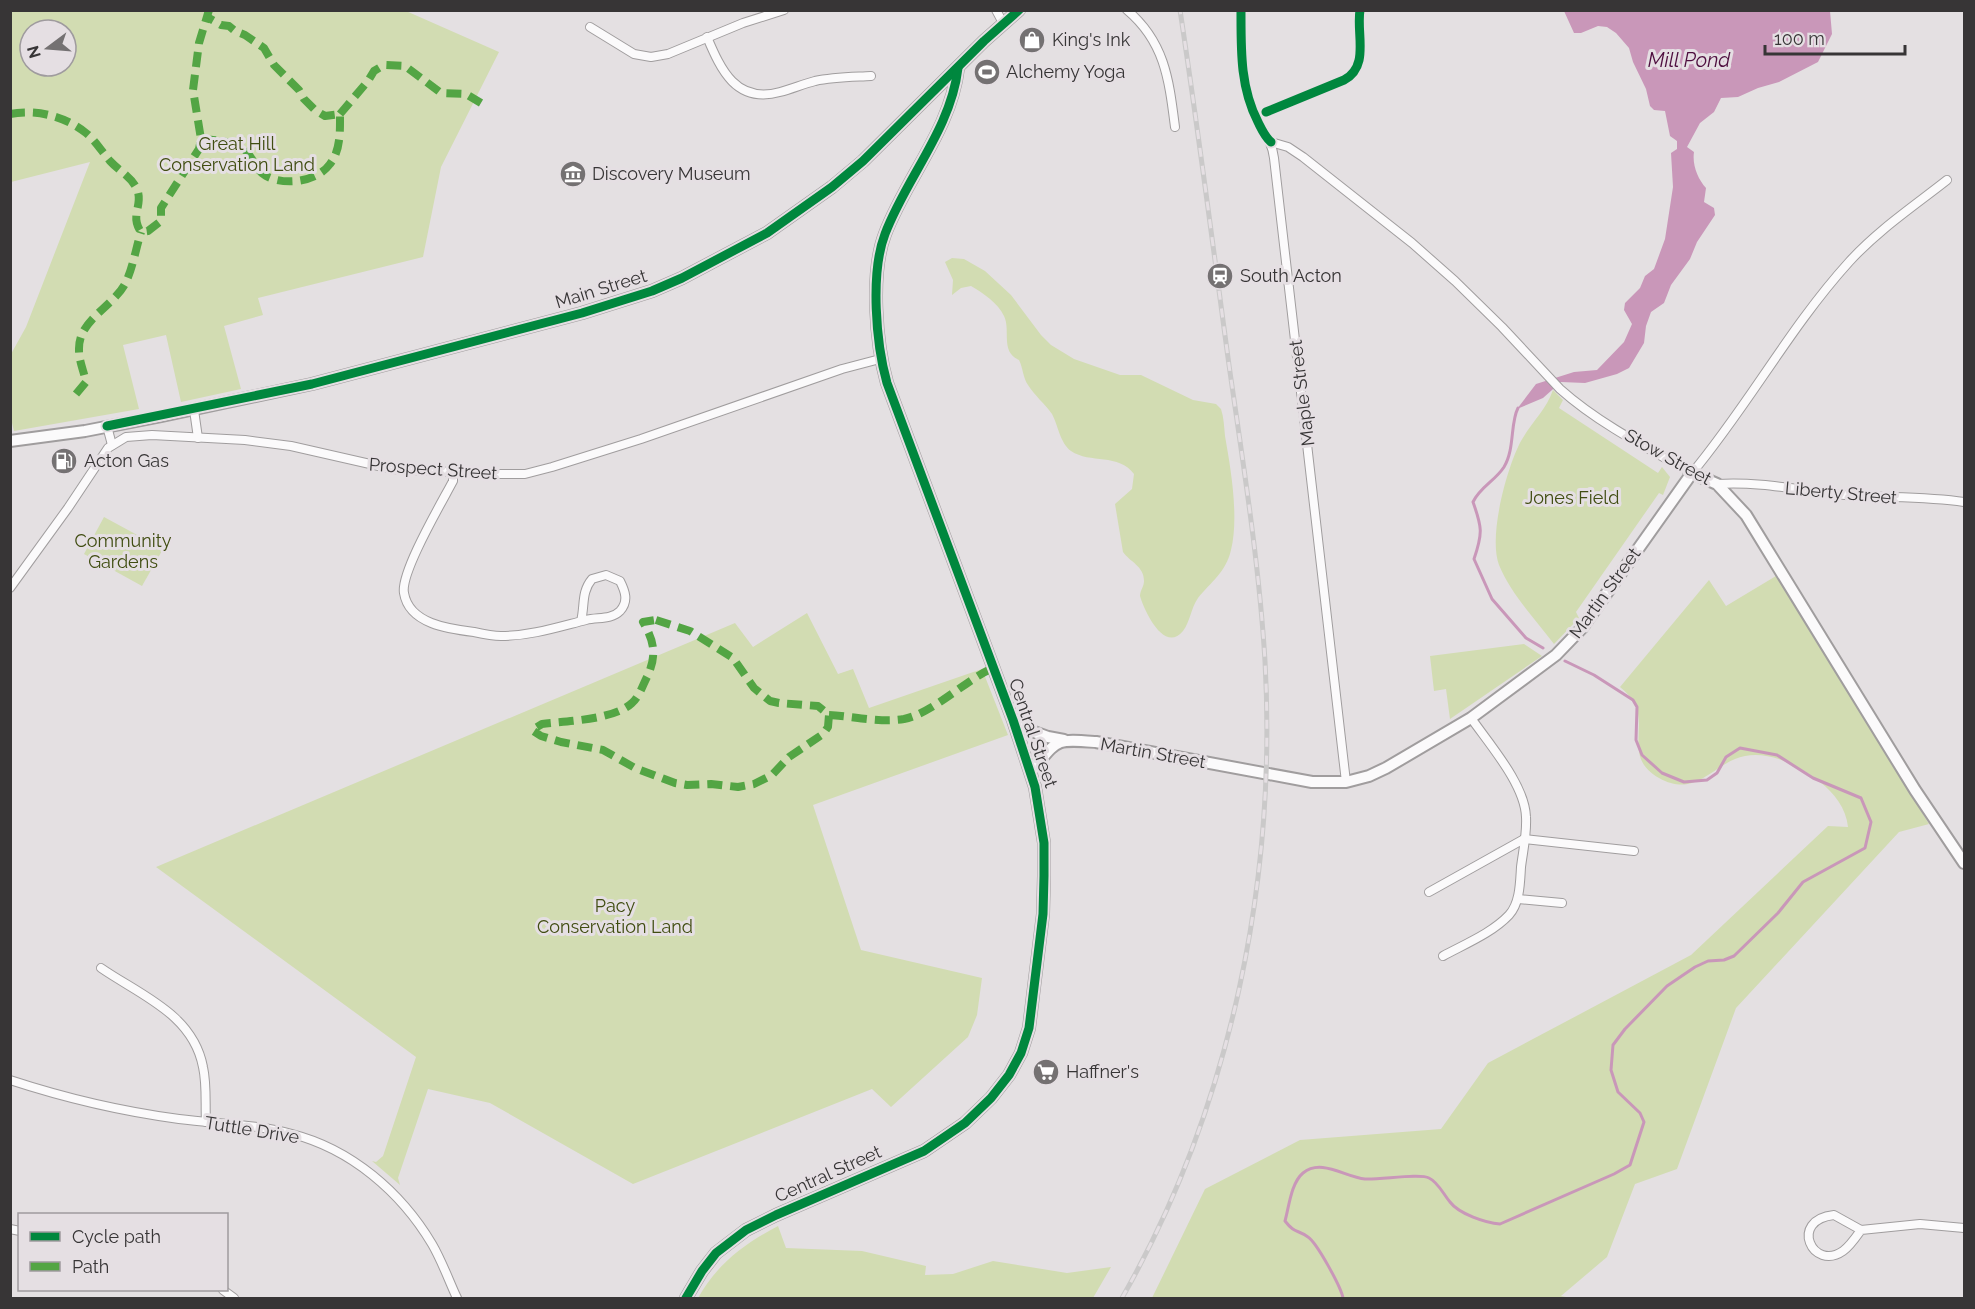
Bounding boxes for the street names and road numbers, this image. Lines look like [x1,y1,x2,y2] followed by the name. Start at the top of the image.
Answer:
[553,265,649,312] street label: Main Street
[1285,339,1318,447] street label: Maple Street
[1621,424,1715,489] street label: Stow Street
[368,454,498,483] street label: Prospect Street
[1784,477,1898,508] street label: Liberty Street
[1565,543,1644,642] street label: Martin Street
[1005,675,1062,790] street label: Central Street
[1099,733,1207,772] street label: Martin Street
[203,1112,301,1147] street label: Tuttle Drive
[771,1141,884,1206] street label: Central Street

